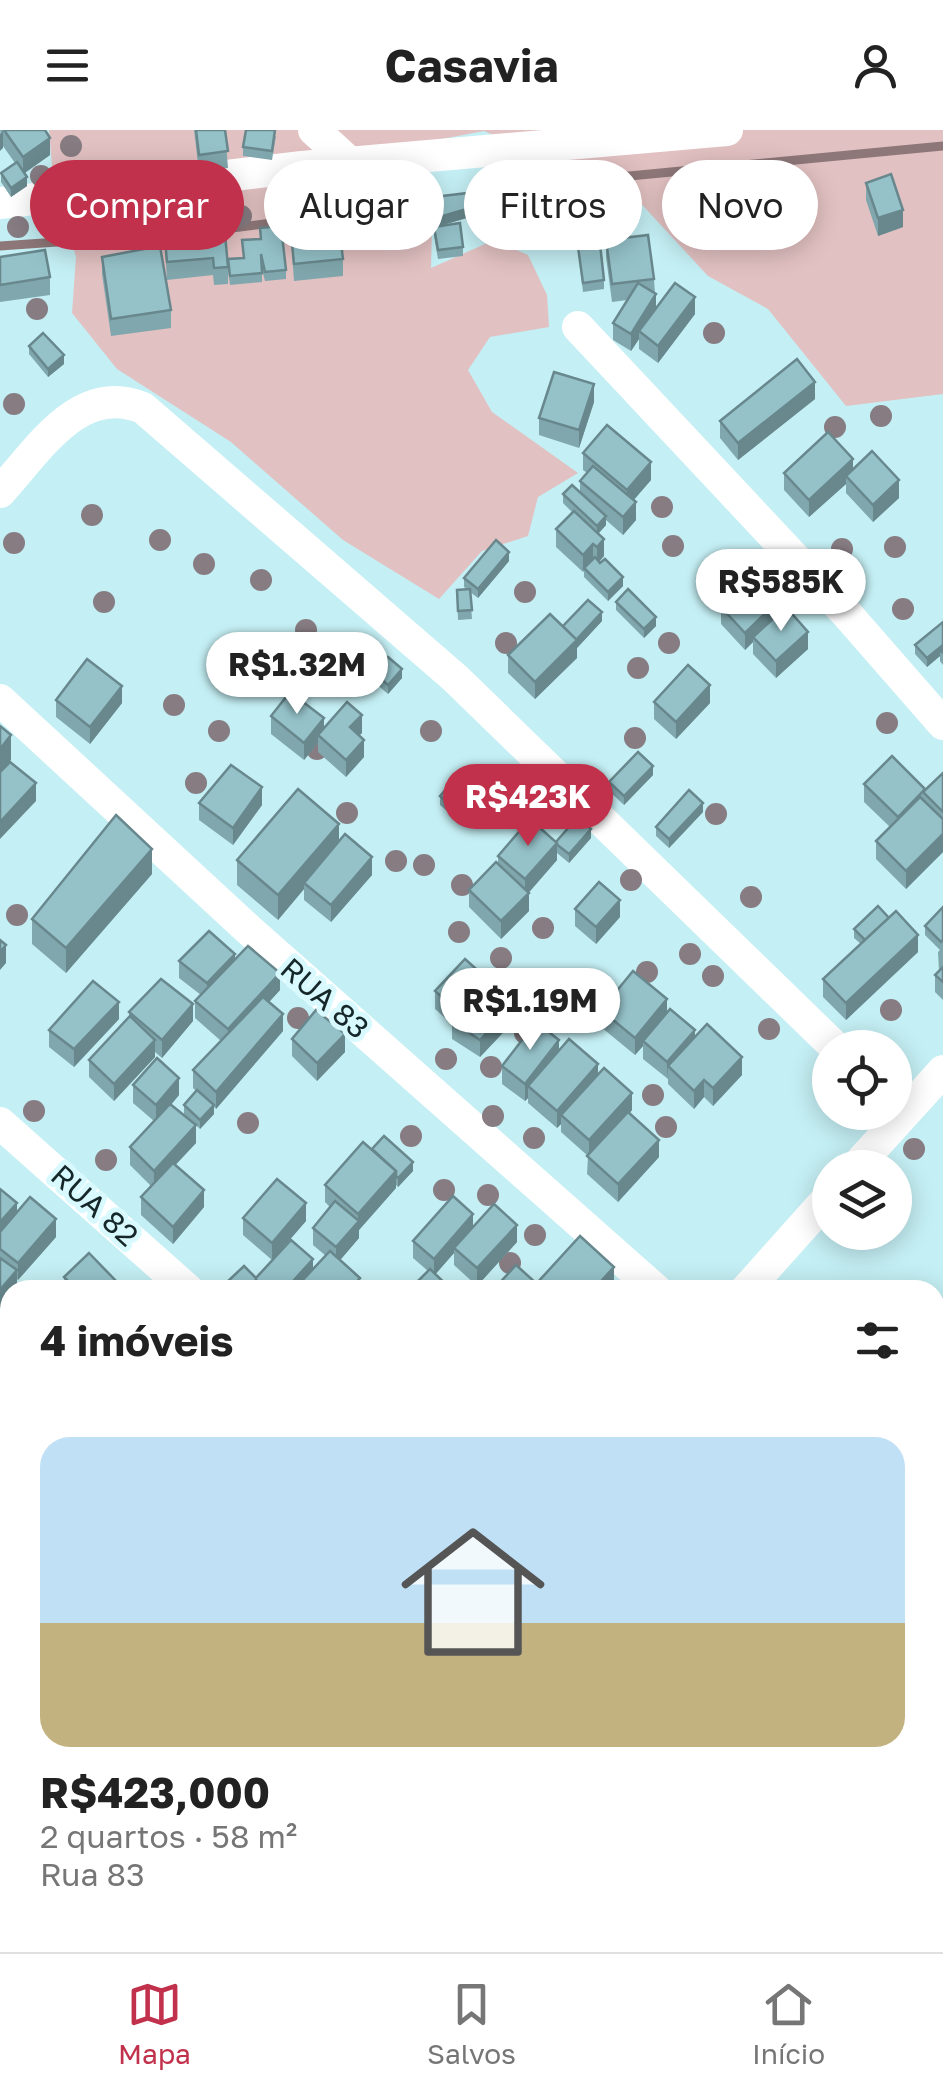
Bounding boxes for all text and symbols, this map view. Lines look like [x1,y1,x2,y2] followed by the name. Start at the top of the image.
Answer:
[40,38,95,93] icon: menu
[384,38,559,92] text: Casavia
[848,38,903,93] icon: person
[30,160,244,250] chip: Comprar
[264,160,444,250] chip: Alugar
[464,160,642,250] chip: Filtros
[662,160,818,250] chip: Novo
[700,549,862,634] pin: R$585K
[718,562,844,600] text: R$585K
[205,632,389,717] pin: R$1.32M
[228,645,366,683] text: R$1.32M
[447,764,609,849] pin: R$423K
[465,777,591,815] text: R$423K
[274,950,376,1046] street label: RUA 83
[438,968,622,1053] pin: R$1.19M
[462,981,598,1019] text: R$1.19M
[812,1030,912,1250] map controls
[812,1030,912,1130] button: locate
[812,1150,912,1250] button: layers
[44,1157,146,1253] street label: RUA 82
[850,1313,905,1368] icon: filters
[40,1315,234,1365] text: 4 imóveis
[383,1502,563,1682] icon: home
[40,1767,270,1817] text: R$423,000
[40,1817,297,1855] text: 2 quartos · 58 m²
[40,1855,145,1893] text: Rua 83
[118,1977,191,2070] tab: Mapa
[427,1977,516,2070] tab: Salvos
[752,1977,825,2070] tab: Início

